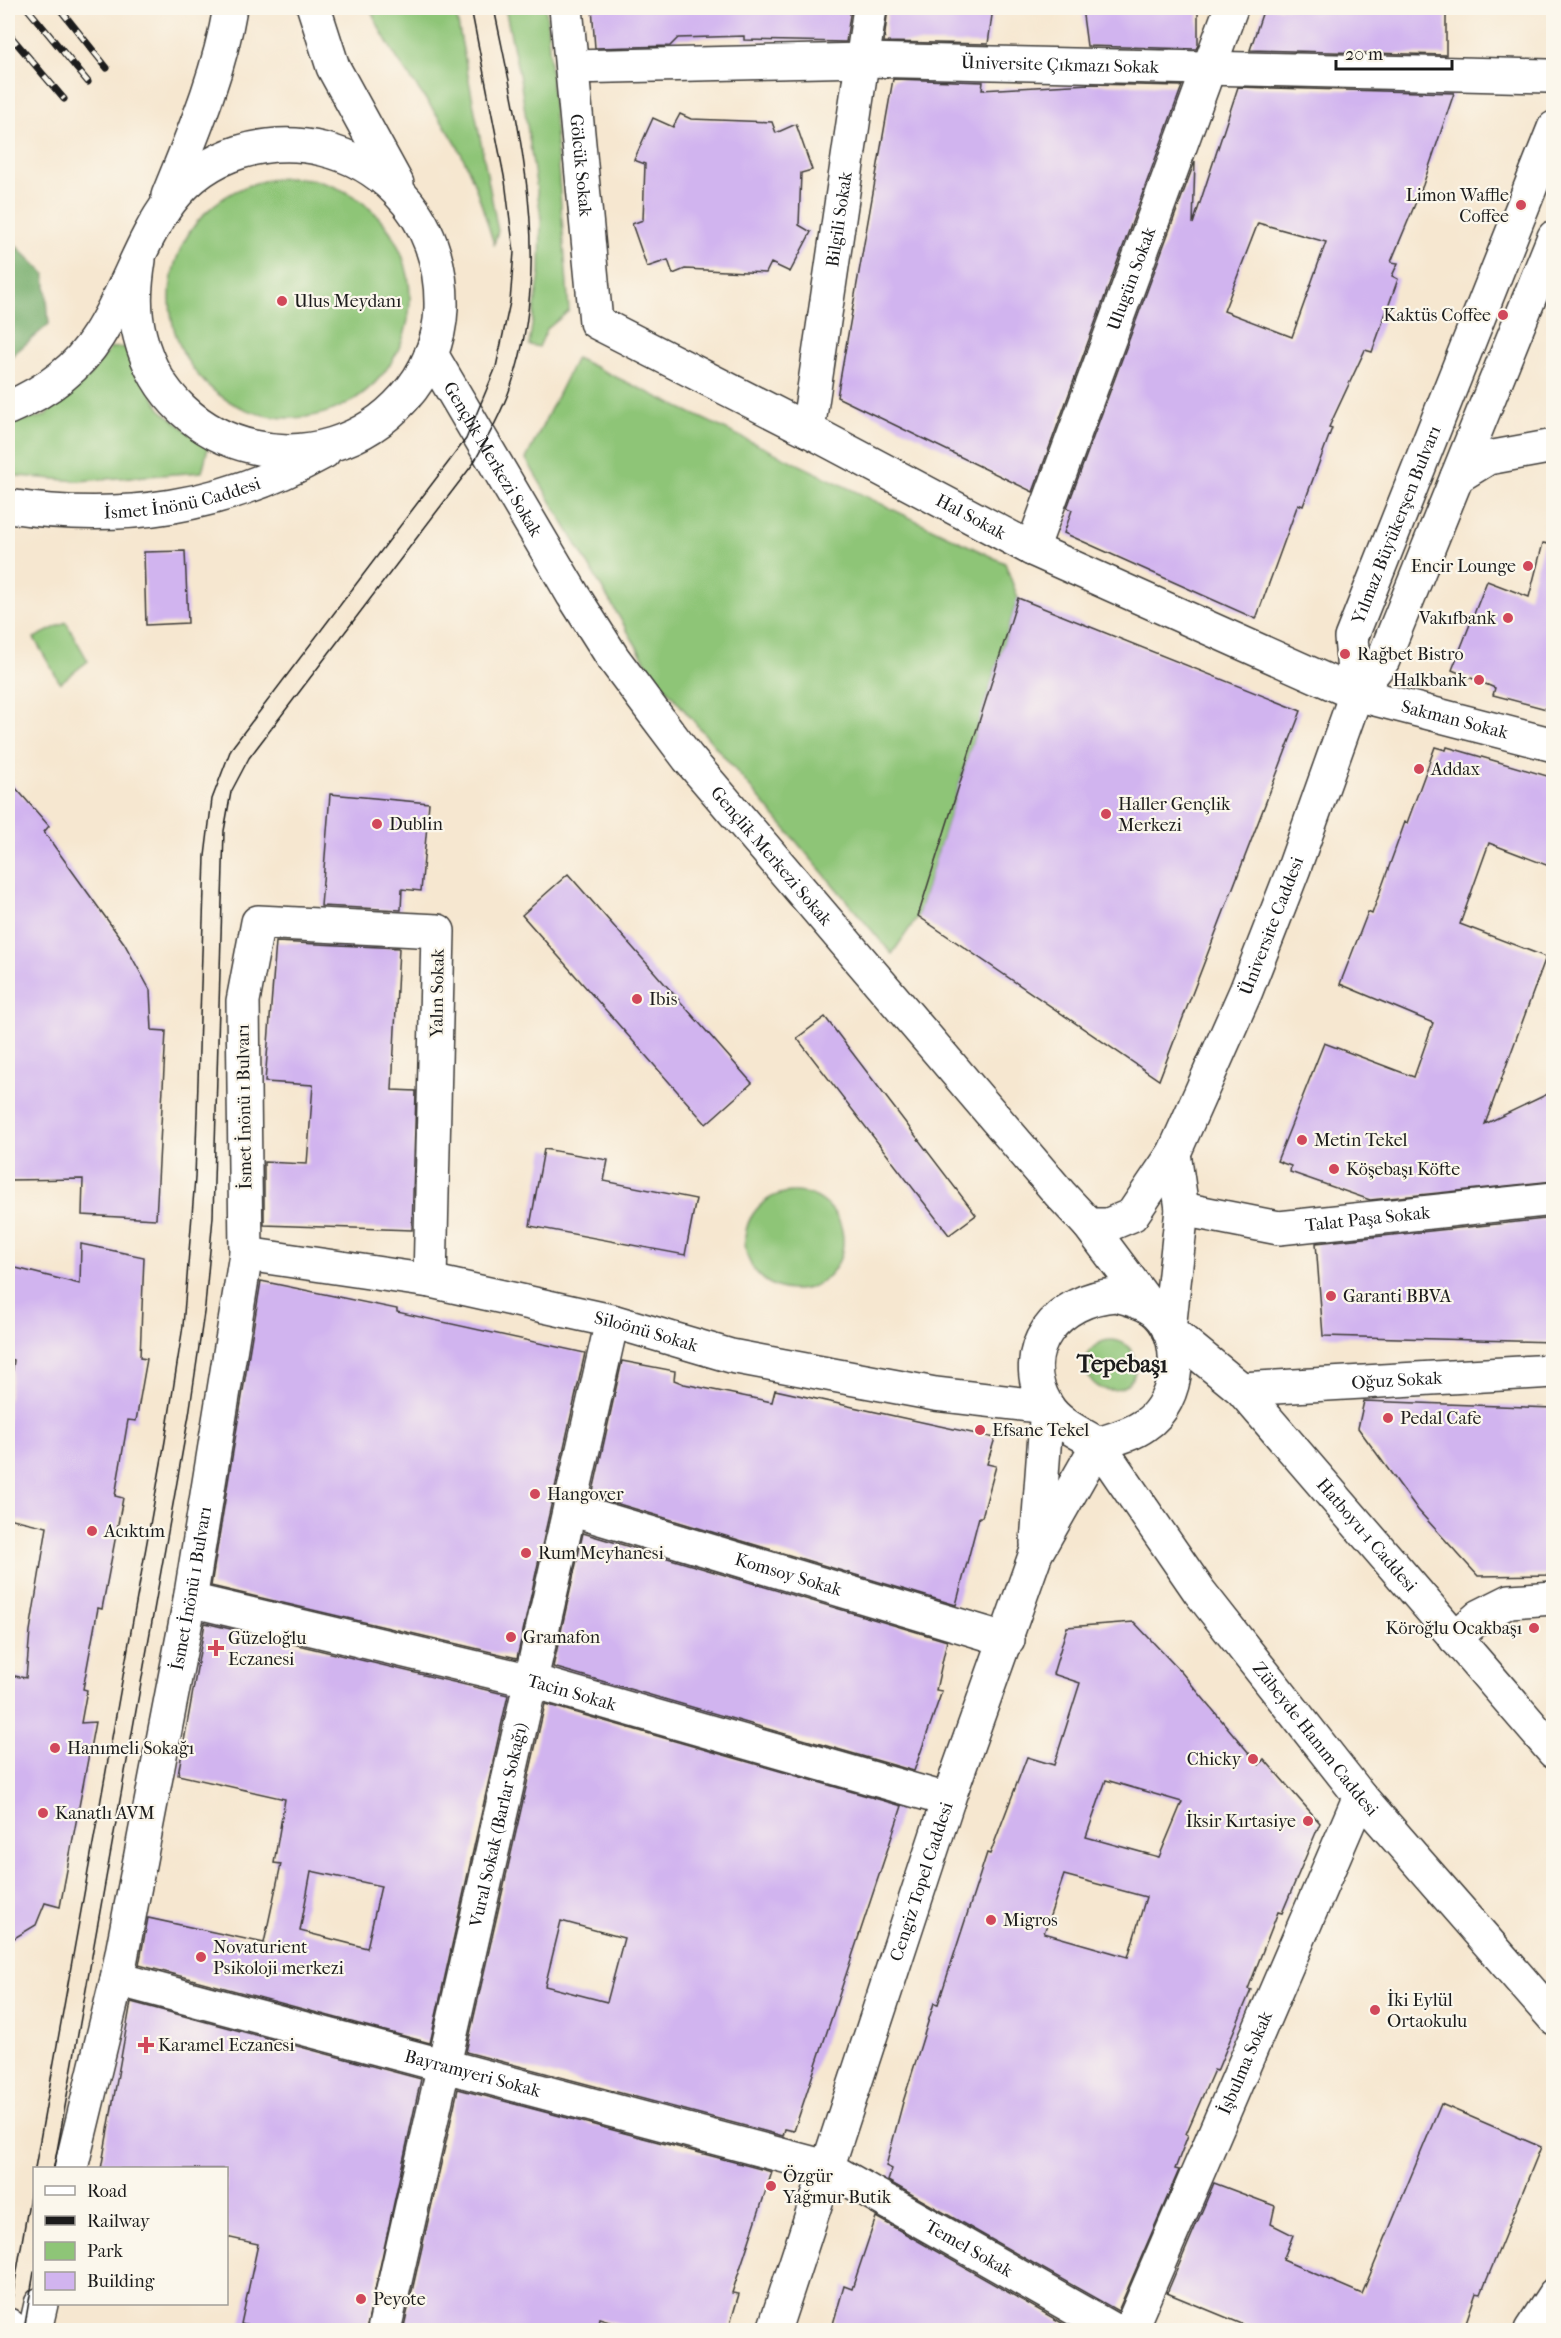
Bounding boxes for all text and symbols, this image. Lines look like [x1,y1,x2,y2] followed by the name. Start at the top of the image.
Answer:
[1336,33,1452,71] scale bar
[1345,44,1383,65] text: 20 m
[961,51,1160,78] street label: Üniversite Çıkmazı Sokak
[565,113,596,218] street label: Gölcük Sokak
[822,169,857,269] street label: Bilgili Sokak
[1406,185,1509,227] place label: Limon Waffle Coffee
[1514,198,1528,212] marker: Limon Waffle Coffee
[1103,224,1161,333] street label: Ulugün Sokak
[294,291,402,312] place label: Ulus Meydanı
[275,294,289,308] marker: Ulus Meydanı
[1383,305,1491,326] place label: Kaktüs Coffee
[1496,308,1510,322] marker: Kaktüs Coffee
[439,378,547,541] street label: Gençlik Merkezi Sokak
[1347,422,1446,628] street label: Yılmaz Büyükerşen Bulvarı
[104,473,264,524] street label: İsmet İnönü Caddesi
[932,490,1010,545] street label: Hal Sokak
[1411,556,1516,577] place label: Encir Lounge
[1521,559,1535,573] marker: Encir Lounge
[1418,608,1497,629] place label: Vakıfbank
[1501,611,1515,625] marker: Vakıfbank
[1357,644,1464,665] place label: Rağbet Bistro
[1338,647,1352,661] marker: Rağbet Bistro
[1393,670,1468,691] place label: Halkbank
[1472,673,1486,687] marker: Halkbank
[1399,696,1511,744] street label: Sakman Sokak
[1430,759,1481,780] place label: Addax
[1412,762,1426,776] marker: Addax
[706,782,837,931] street label: Gençlik Merkezi Sokak
[1118,794,1231,836] place label: Haller Gençlik Merkezi
[1099,807,1113,821] marker: Haller Gençlik Merkezi
[389,814,443,835] place label: Dublin
[370,817,384,831] marker: Dublin
[1234,853,1308,998] street label: Üniversite Caddesi
[426,948,449,1039] street label: Yalın Sokak
[649,989,678,1010] place label: Ibis
[630,992,644,1006] marker: Ibis
[232,1023,256,1190] street label: İsmet İnönü 1 Bulvarı
[1314,1130,1408,1151] place label: Metin Tekel
[1295,1133,1309,1147] marker: Metin Tekel
[1346,1159,1460,1180] place label: Köşebaşı Köfte
[1327,1162,1341,1176] marker: Köşebaşı Köfte
[1304,1202,1432,1236] street label: Talat Paşa Sokak
[1343,1286,1452,1307] place label: Garanti BBVA
[1324,1289,1338,1303] marker: Garanti BBVA
[592,1307,701,1357] street label: Siloönü Sokak
[1076,1350,1168,1379] district label: Tepebaşı
[1351,1367,1444,1394] street label: Oğuz Sokak
[1400,1408,1481,1429] place label: Pedal Cafe
[1381,1411,1395,1425] marker: Pedal Cafe
[992,1420,1089,1441] place label: Efsane Tekel
[973,1423,987,1437] marker: Efsane Tekel
[1312,1474,1421,1597] street label: Hatboyu-1 Caddesi
[547,1484,624,1505] place label: Hangover
[528,1487,542,1501] marker: Hangover
[166,1505,216,1672] street label: İsmet İnönü 1 Bulvarı
[103,1521,165,1542] place label: Acıktım
[85,1524,99,1538] marker: Acıktım
[538,1543,665,1564] place label: Rum Meyhanesi
[519,1546,533,1560] marker: Rum Meyhanesi
[732,1549,845,1601] street label: Komsoy Sokak
[1386,1618,1523,1639] place label: Köroğlu Ocakbaşı
[1527,1621,1541,1635] marker: Köroğlu Ocakbaşı
[523,1627,601,1648] place label: Gramafon
[228,1628,306,1670] place label: Güzeloğlu Eczanesi
[504,1630,518,1644] marker: Gramafon
[209,1641,223,1655] marker: Güzeloğlu Eczanesi
[1248,1658,1383,1821] street label: Zübeyde Hanım Caddesi
[525,1670,619,1716] street label: Tacin Sokak
[465,1721,532,1930] street label: Vural Sokak (Barlar Sokağı)
[67,1738,195,1759] place label: Hanımeli Sokağı
[48,1741,62,1755] marker: Hanımeli Sokağı
[1187,1749,1242,1770] place label: Chicky
[1246,1752,1260,1766] marker: Chicky
[886,1799,958,1964] street label: Cengiz Topel Caddesi
[55,1803,155,1824] place label: Kanatlı AVM
[36,1806,50,1820] marker: Kanatlı AVM
[1186,1810,1296,1832] place label: İksir Kırtasiye
[1301,1814,1315,1828] marker: İksir Kırtasiye
[1003,1910,1058,1931] place label: Migros
[984,1913,998,1927] marker: Migros
[213,1937,345,1979] place label: Novaturient Psikoloji merkezi
[194,1950,208,1964] marker: Novaturient Psikoloji merkezi
[1387,1989,1467,2032] place label: İki Eylül Ortaokulu
[1368,2003,1382,2017] marker: İki Eylül Ortaokulu
[1213,2007,1277,2118] street label: İşbulma Sokak
[158,2035,295,2056] place label: Karamel Eczanesi
[139,2038,153,2052] marker: Karamel Eczanesi
[402,2046,544,2102] street label: Bayramyeri Sokak
[782,2165,892,2208] place label: Özgür Yağmur Butik
[33,2167,228,2305] legend
[764,2179,778,2193] marker: Özgür Yağmur Butik
[87,2181,127,2202] text: Road
[87,2211,151,2232] text: Railway
[921,2216,1017,2282] street label: Temel Sokak
[87,2241,124,2262] text: Park
[87,2271,155,2292] text: Building
[373,2289,426,2310] place label: Peyote
[354,2292,368,2306] marker: Peyote

